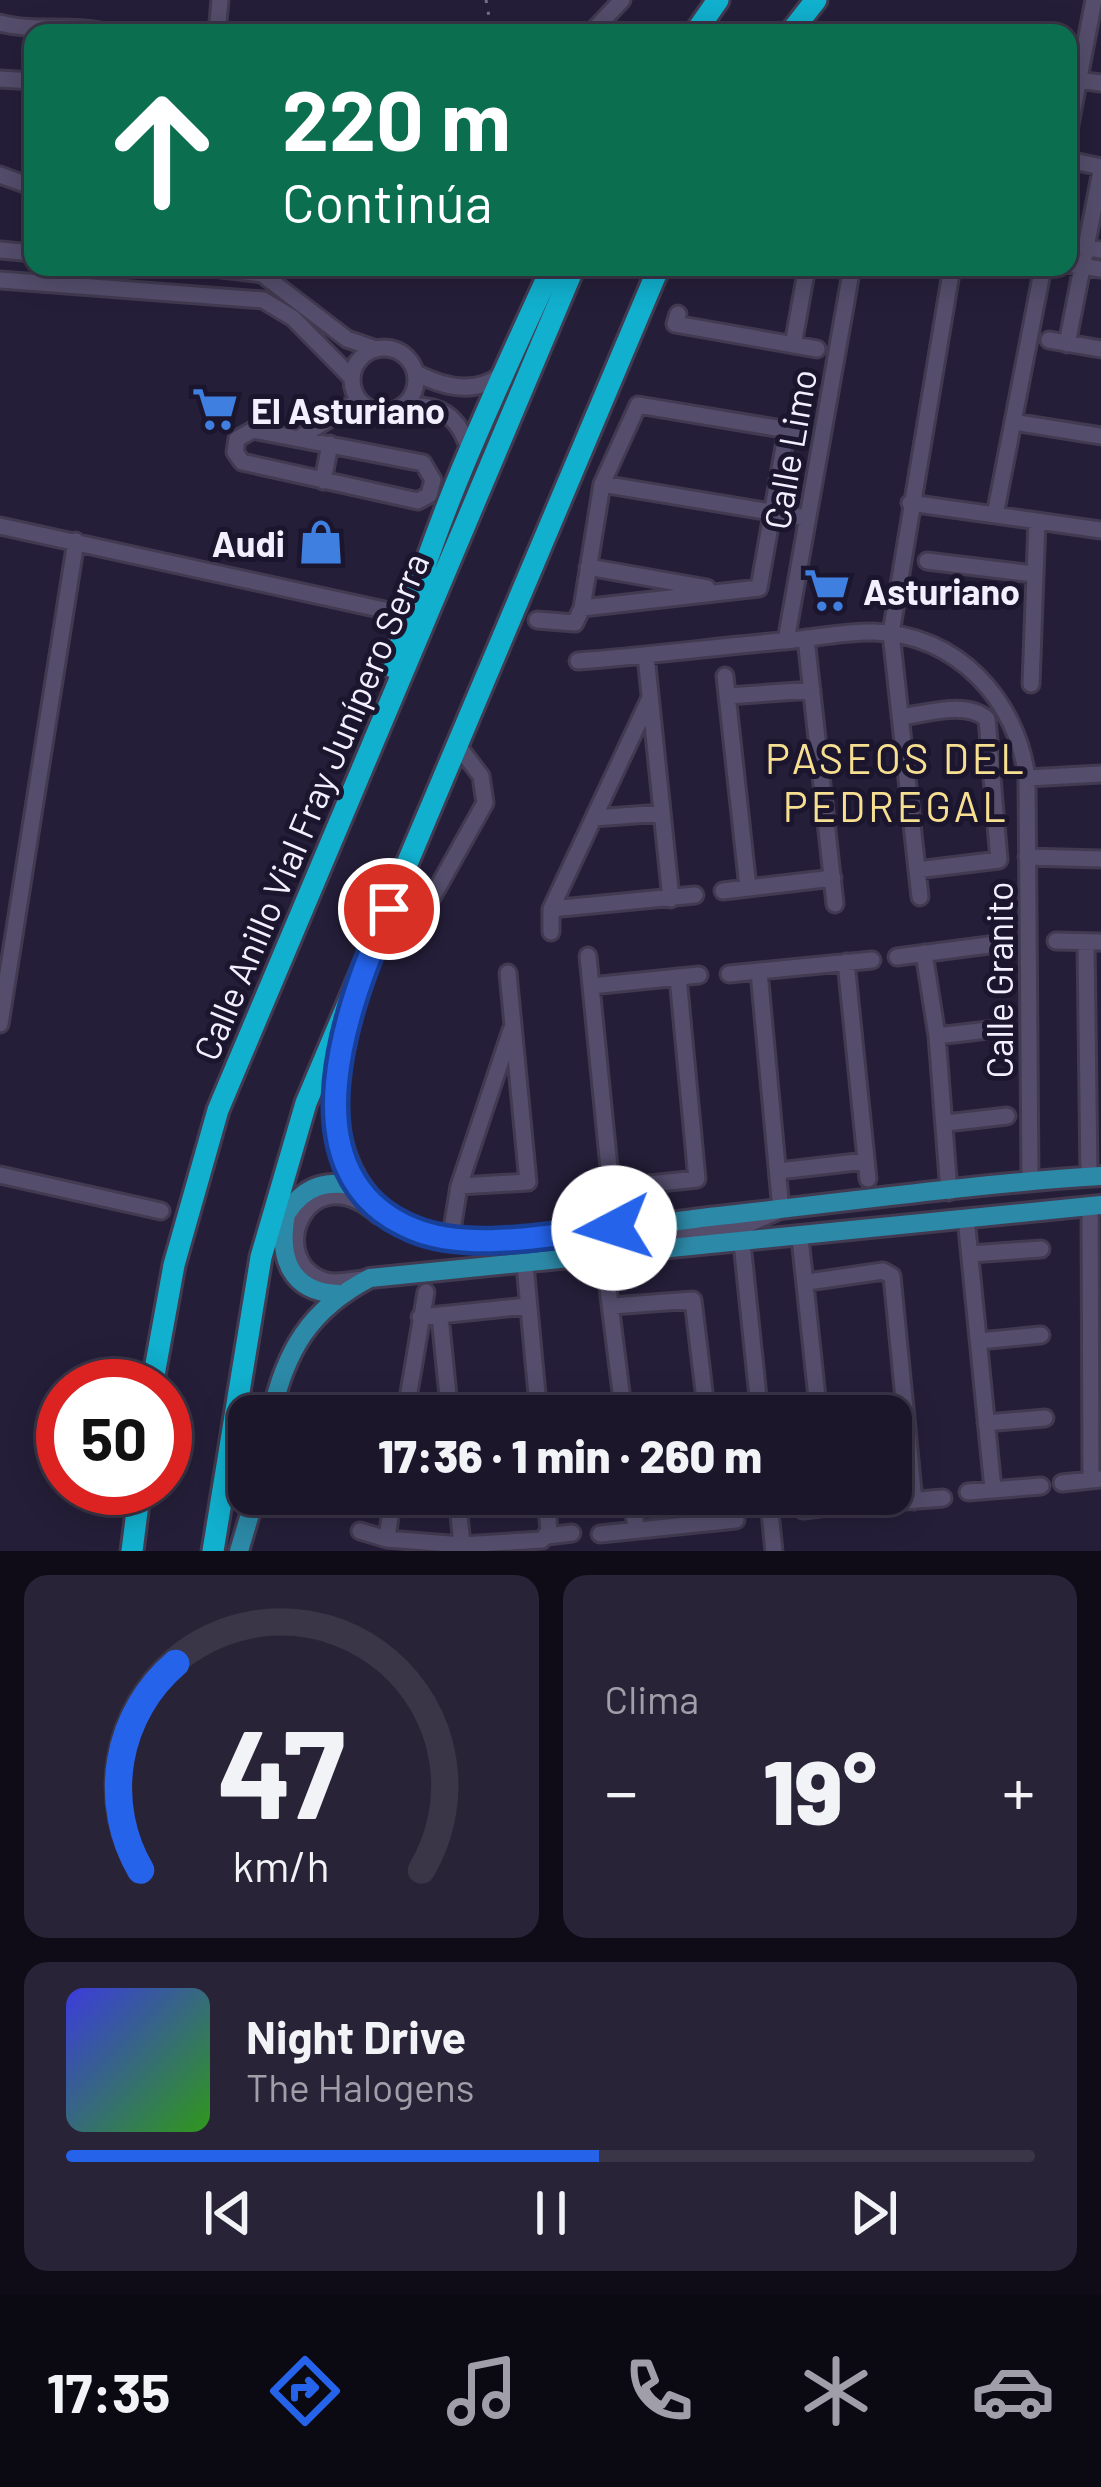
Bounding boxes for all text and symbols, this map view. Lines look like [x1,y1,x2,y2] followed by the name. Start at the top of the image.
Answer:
[282,67,511,168] text: 220 m
[84,72,240,228] icon: ahead
[282,169,493,234] text: Continúa
[754,366,824,532] street label: Calle Limo
[190,384,240,434] supermarket icon: El Asturiano
[251,388,445,431] place label: El Asturiano
[296,517,346,567] shop icon: Audi
[212,521,285,564] place label: Audi
[183,546,437,1066] street label: Calle Anillo Vial Fray Junípero Serra
[802,565,852,615] supermarket icon: Asturiano
[863,569,1020,612] place label: Asturiano
[765,732,1027,830] district label: PASEOS DEL PEDREGAL
[338,858,440,960] pin
[356,876,422,942] icon: arrive
[977,881,1020,1079] street label: Calle Granito
[551,1165,677,1291] position arrow
[36,1359,192,1515] speed limit sign: 50
[378,1428,762,1482] text: 17:36 · 1 min · 260 m
[605,1675,699,1722] text: Clima
[217,1694,345,1844] text: 47
[763,1735,877,1843] text: 19°
[605,1750,638,1829] text: −
[1002,1750,1035,1829] text: +
[233,1838,330,1890] text: km/h
[246,2009,466,2063] text: Night Drive
[246,2063,475,2110] text: The Halogens
[195,2180,261,2246] icon: previous
[518,2180,584,2246] icon: pause
[841,2180,907,2246] icon: next
[263,2349,347,2433] icon: directions
[440,2349,524,2433] icon: music
[617,2349,701,2433] icon: phone
[794,2349,878,2433] icon: climate
[971,2349,1055,2433] icon: car
[46,2359,170,2424] text: 17:35

